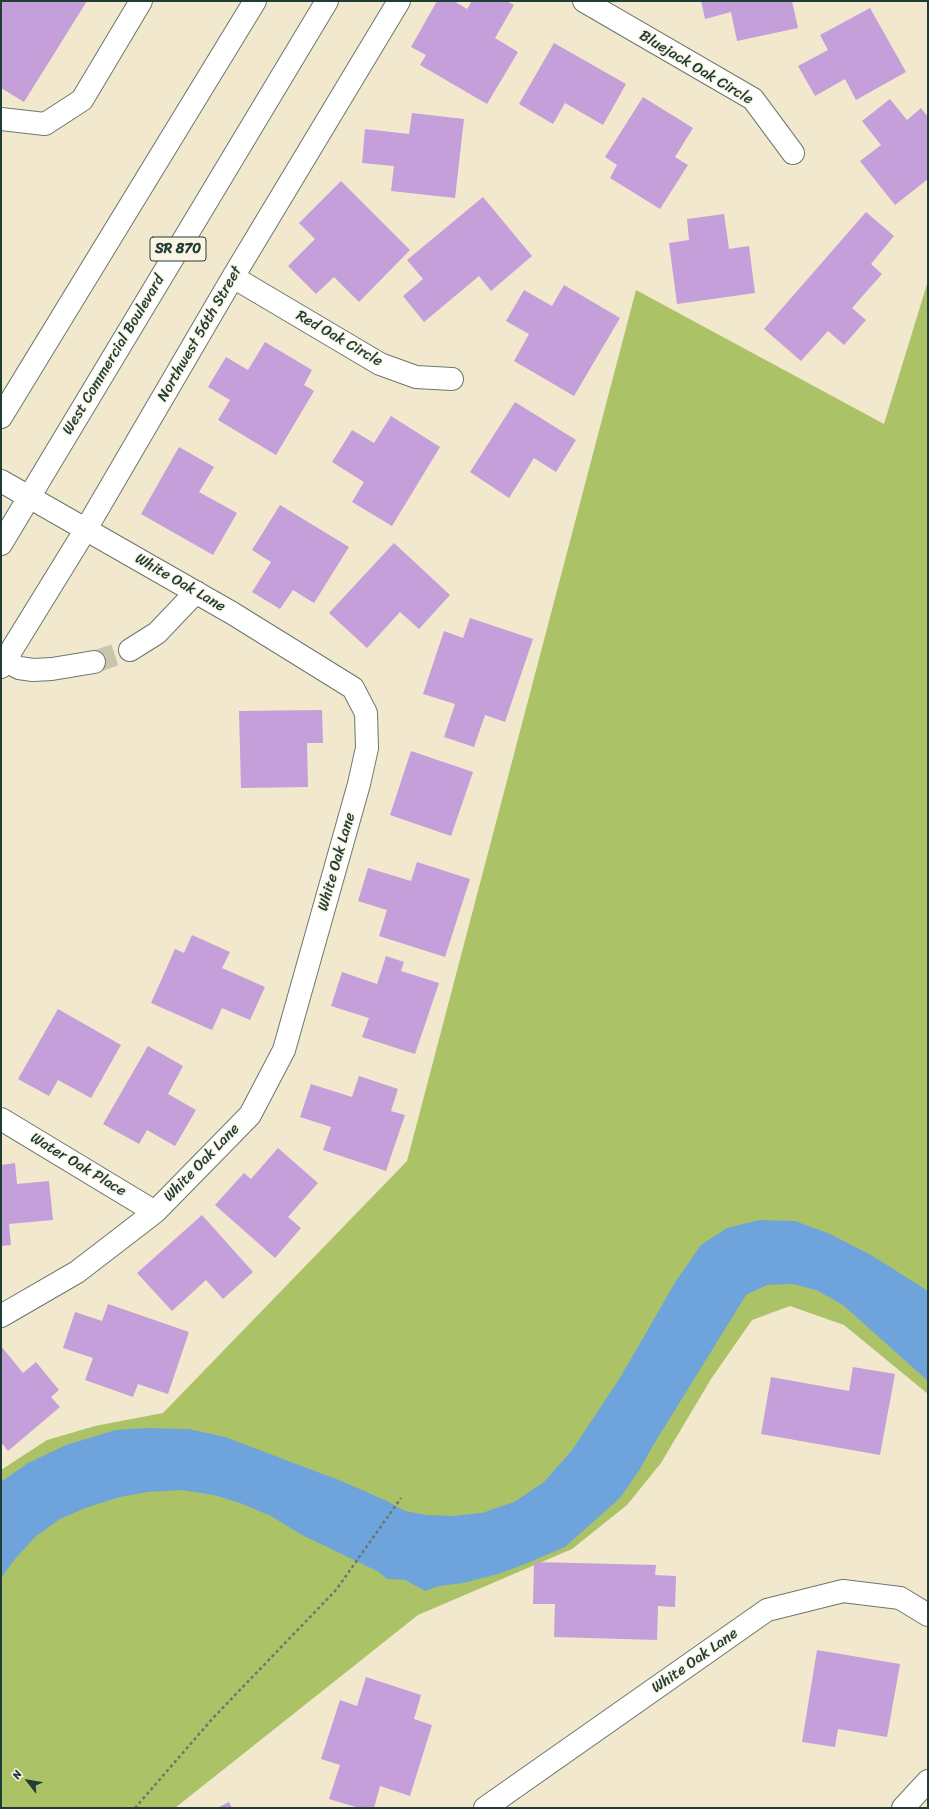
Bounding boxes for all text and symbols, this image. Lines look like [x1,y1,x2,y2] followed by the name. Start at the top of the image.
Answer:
[636,27,756,109] street label: Bluejack Oak Circle
[150,237,206,261] road number: SR 870
[154,263,246,405] street label: Northwest 56th Street
[59,272,169,438] street label: West Commercial Boulevard
[293,307,385,371] street label: Red Oak Circle
[132,550,228,616] street label: White Oak Lane
[314,811,360,913] street label: White Oak Lane
[160,1120,244,1206] street label: White Oak Lane
[27,1129,129,1201] street label: Water Oak Place
[648,1625,742,1697] street label: White Oak Lane
[8,1761,48,1801] north arrow
[7,1766,27,1783] text: N

